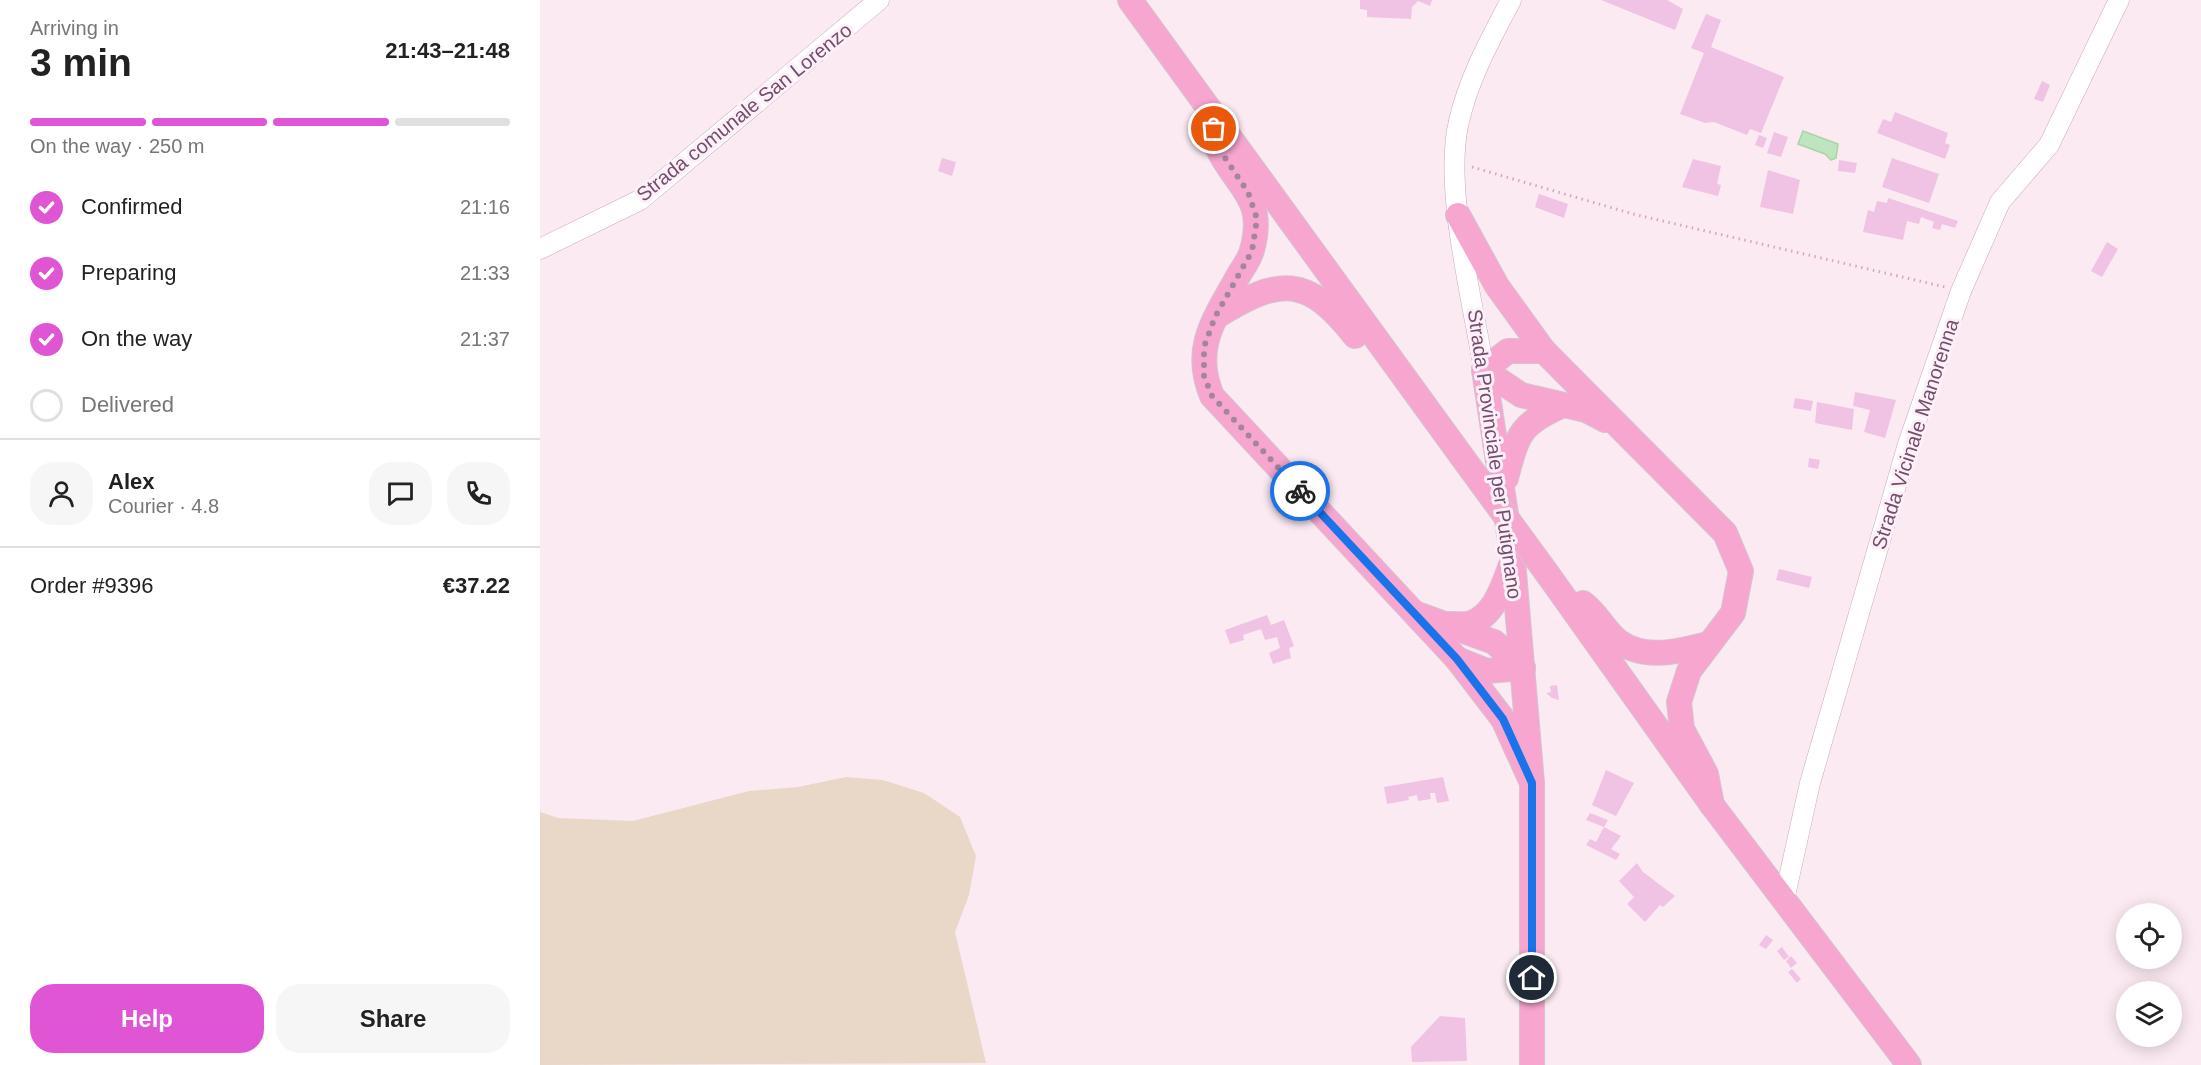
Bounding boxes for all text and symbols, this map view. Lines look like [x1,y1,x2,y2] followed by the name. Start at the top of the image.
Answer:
[30,17,119,39] text: Arriving in
[632,18,856,206] street label: Strada comunale San Lorenzo
[385,38,510,63] text: 21:43–21:48
[30,41,132,84] text: 3 min
[1188,103,1239,154] pin
[1197,112,1230,145] icon: bag
[30,135,205,157] text: On the way · 250 m
[30,191,63,224] icon: check
[81,194,182,219] text: Confirmed
[460,196,510,218] text: 21:16
[30,257,63,290] icon: check
[81,260,176,285] text: Preparing
[460,262,510,284] text: 21:33
[1464,308,1526,600] street label: Strada Provinciale per Putignano
[1867,315,1963,552] street label: Strada Vicinale Manorenna
[30,323,63,356] icon: check
[81,326,192,351] text: On the way
[460,328,510,350] text: 21:37
[81,392,174,417] text: Delivered
[1270,461,1330,521] courier
[30,462,93,525] button: person
[369,462,432,525] button: chat
[447,462,510,525] button: phone
[108,469,154,494] text: Alex
[1284,475,1317,508] icon: bike
[108,495,219,517] text: Courier · 4.8
[30,573,154,598] text: Order #9396
[443,573,510,598] text: €37.22
[2116,903,2182,1047] map controls
[2116,903,2182,969] button: locate
[1506,952,1557,1003] pin
[1515,961,1548,994] icon: home
[2116,981,2182,1047] button: layers
[30,984,264,1053] button: Help
[276,984,510,1053] button: Share

